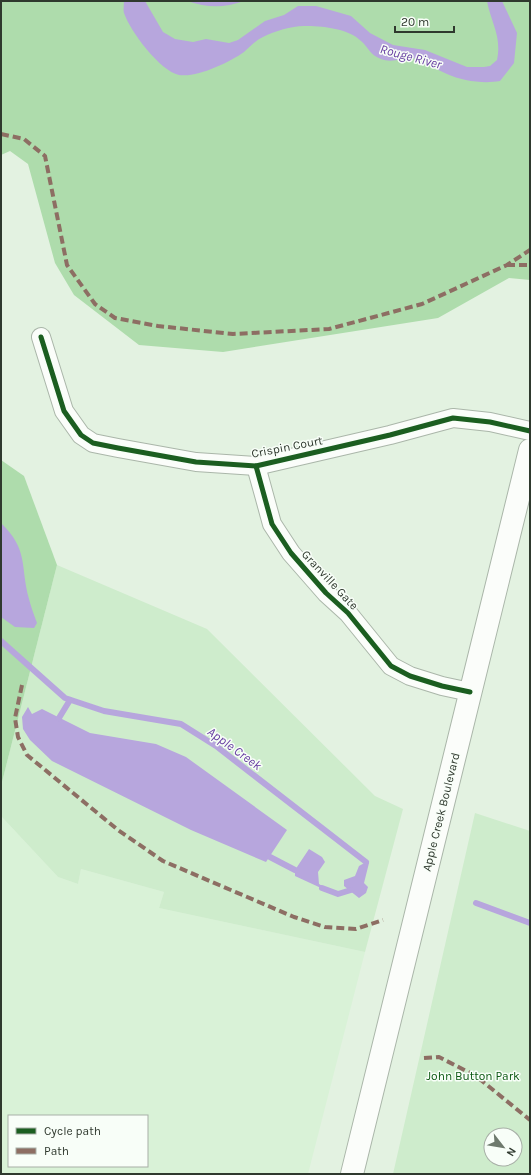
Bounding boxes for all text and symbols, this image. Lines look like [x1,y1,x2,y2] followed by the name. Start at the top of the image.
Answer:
[395,8,454,34] scale bar
[401,15,429,29] text: 20 m
[378,41,444,72] water label: Rouge River
[250,433,324,461] street label: Crispin Court
[299,547,361,613] street label: Granville Gate
[205,724,265,773] water label: Apple Creek
[419,751,463,873] street label: Apple Creek Boulevard
[426,1069,520,1083] park label: John Button Park
[8,1115,148,1167] legend
[44,1124,101,1138] text: Cycle path
[483,1127,523,1167] north arrow
[44,1144,69,1158] text: Path
[504,1145,519,1159] text: N

